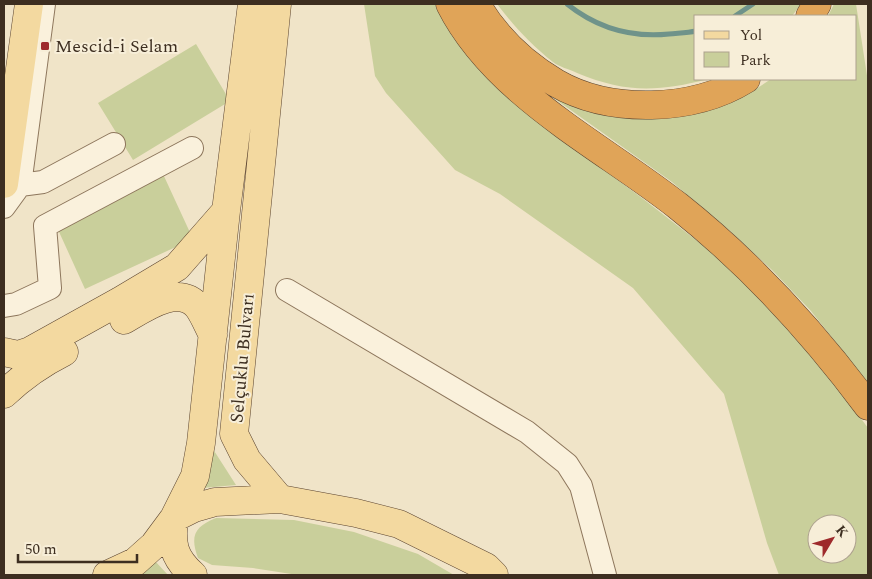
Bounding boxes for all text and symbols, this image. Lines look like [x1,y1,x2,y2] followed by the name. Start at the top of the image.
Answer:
[694,15,857,80] legend
[740,24,762,47] text: Yol
[55,33,178,60] place label: Mescid-i Selam
[39,40,51,52] marker: Mescid-i Selam
[740,49,771,72] text: Park
[223,292,262,424] street label: Selçuklu Bulvarı
[807,514,857,564] north arrow
[830,521,854,542] text: K
[18,532,136,564] scale bar
[25,538,57,561] text: 50 m

